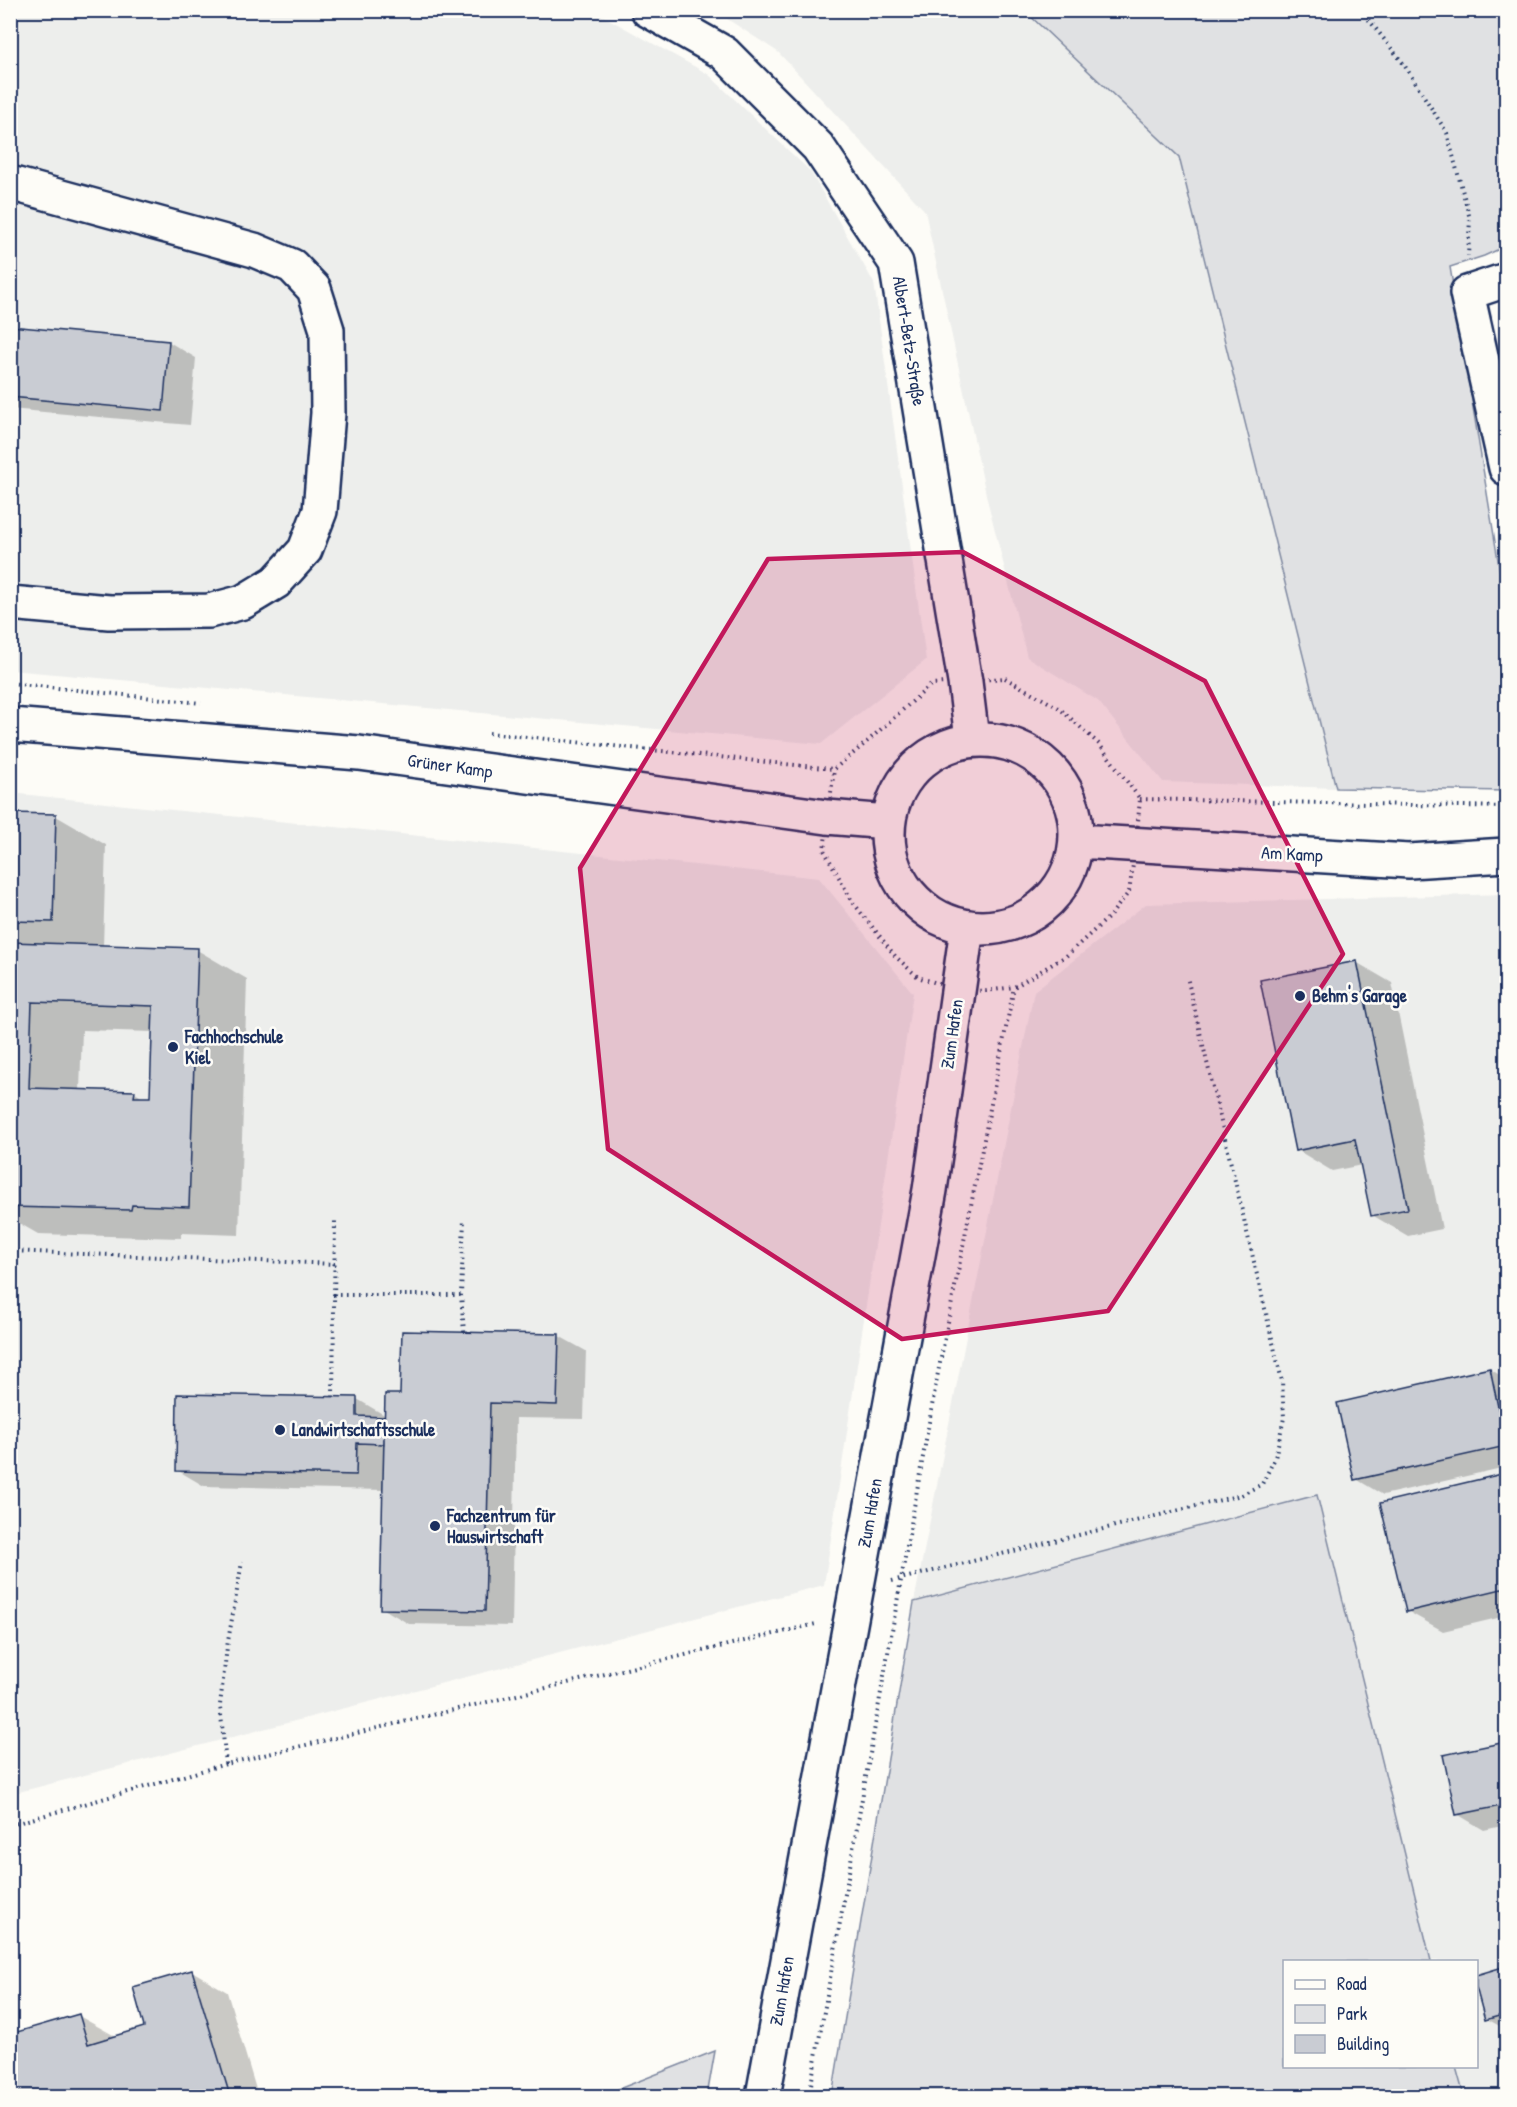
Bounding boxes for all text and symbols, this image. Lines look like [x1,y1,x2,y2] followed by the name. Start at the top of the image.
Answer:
[887,274,932,408] street label: Albert-Betz-Straße
[406,747,494,784] street label: Grüner Kamp
[1261,839,1324,868] street label: Am Kamp
[1312,983,1408,1009] place label: Behm's Garage
[1293,989,1307,1003] marker: Behm's Garage
[934,998,969,1070] street label: Zum Hafen
[184,1024,284,1070] place label: Fachhochschule Kiel
[166,1040,180,1054] marker: Fachhochschule Kiel
[292,1417,436,1442] place label: Landwirtschaftsschule
[273,1423,287,1437] marker: Landwirtschaftsschule
[851,1476,888,1550] street label: Zum Hafen
[446,1503,556,1549] place label: Fachzentrum für Hauswirtschaft
[428,1519,442,1533] marker: Fachzentrum für Hauswirtschaft
[763,1954,800,2028] street label: Zum Hafen
[1283,1960,1478,2068] legend
[1337,1971,1367,1996] text: Road
[1337,2001,1368,2026] text: Park
[1337,2031,1389,2056] text: Building

